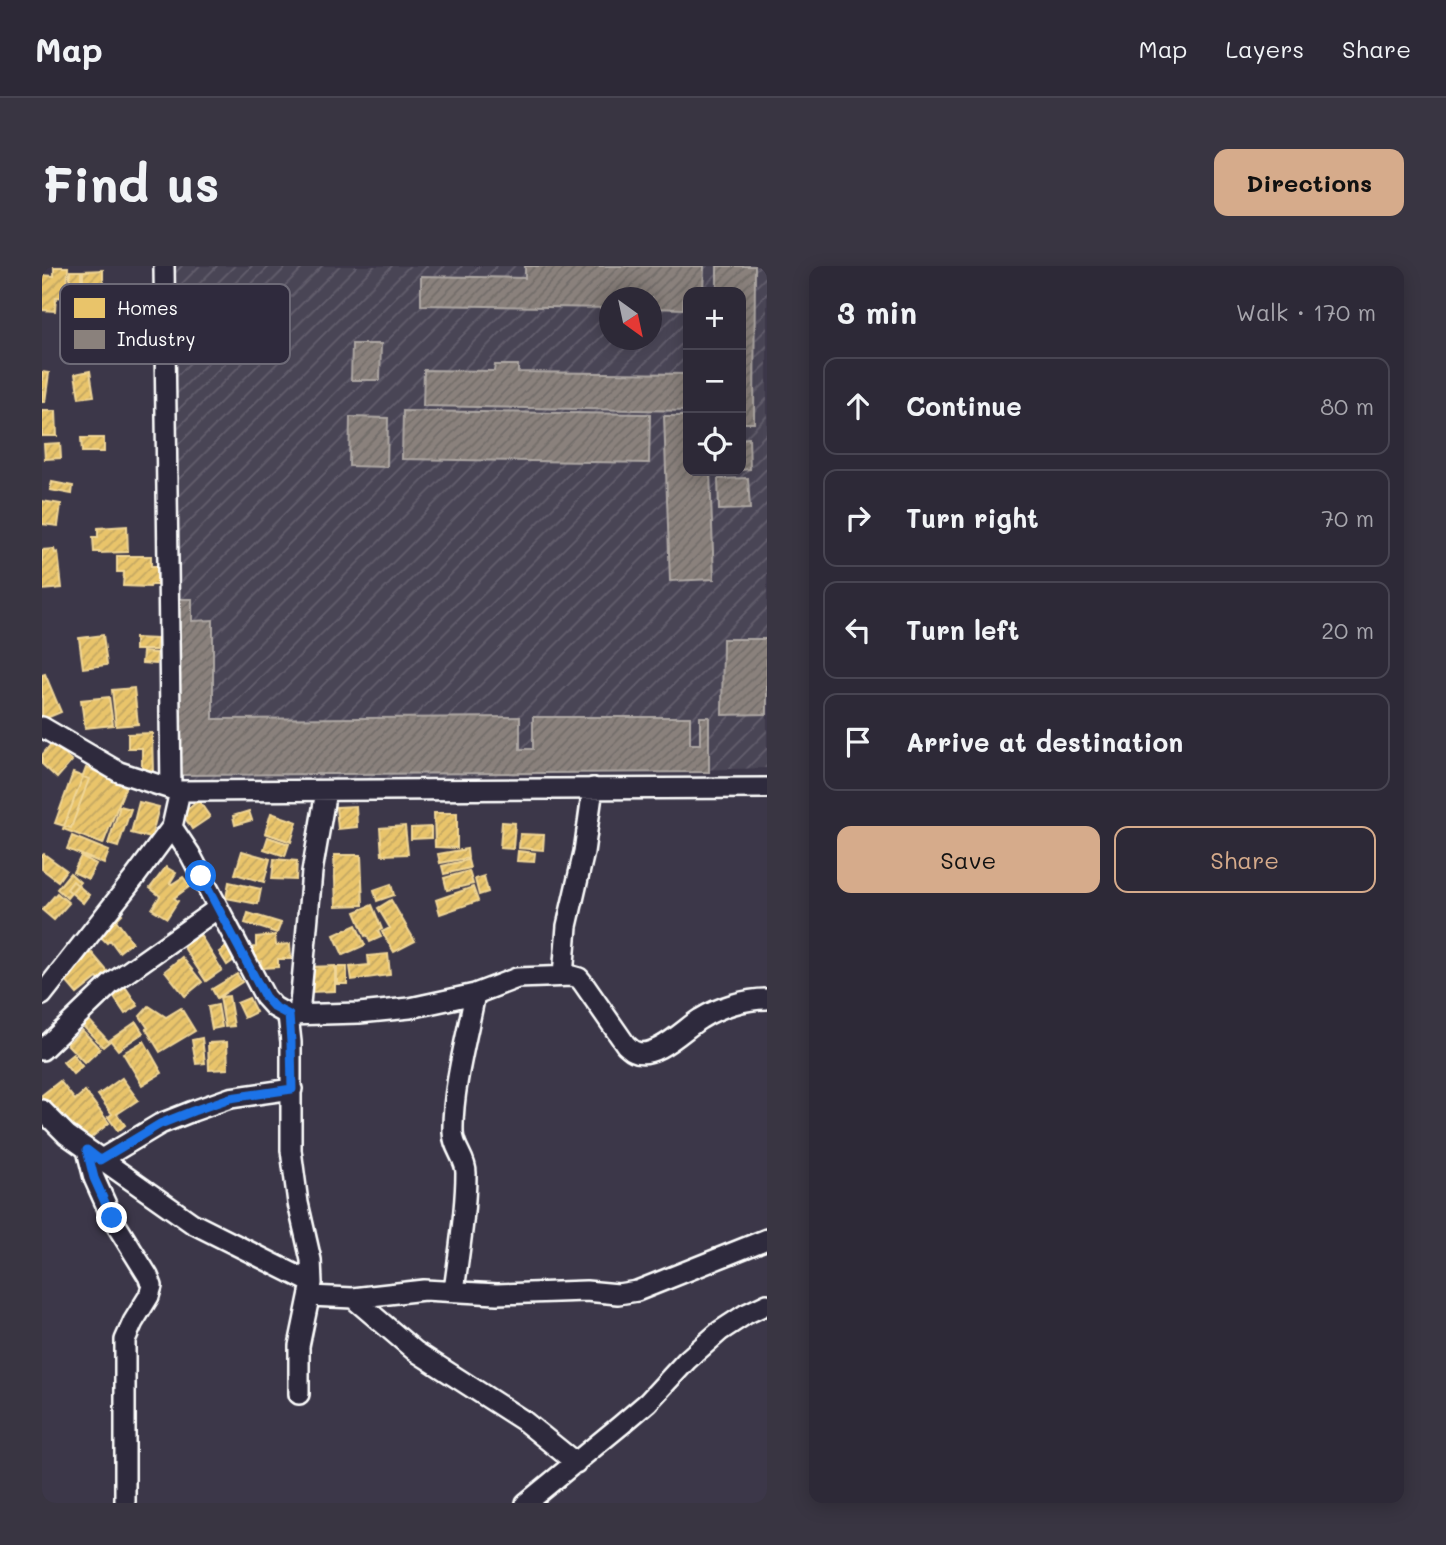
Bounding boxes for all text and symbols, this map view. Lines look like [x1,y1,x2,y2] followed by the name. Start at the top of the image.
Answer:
[35,27,103,70] text: Map
[1139,33,1187,64] text: Map
[1225,33,1304,64] text: Layers
[1342,33,1411,64] text: Share
[1214,149,1404,216] button: Directions
[42,151,220,214] text: Find us
[60,284,290,364] legend
[599,287,662,350] north arrow
[683,287,746,476] map controls
[683,287,746,350] button: +
[837,292,917,332] text: 3 min
[117,295,178,320] text: Homes
[1236,297,1376,327] text: Walk · 170 m
[117,326,195,351] text: Industry
[683,350,746,413] button: −
[839,387,877,425] icon: ahead
[906,389,1022,423] text: Continue
[1320,391,1374,421] text: 80 m
[683,413,746,476] button: locate
[839,499,877,537] icon: right
[906,501,1039,535] text: Turn right
[1321,503,1374,533] text: 70 m
[839,611,877,649] icon: left
[906,613,1019,647] text: Turn left
[1321,615,1374,645] text: 20 m
[839,723,877,761] icon: arrive
[906,725,1183,759] text: Arrive at destination
[837,826,1100,893] button: Save
[1114,826,1376,893] button: Share
[185,860,216,891] route start
[96,1202,127,1233] route end

